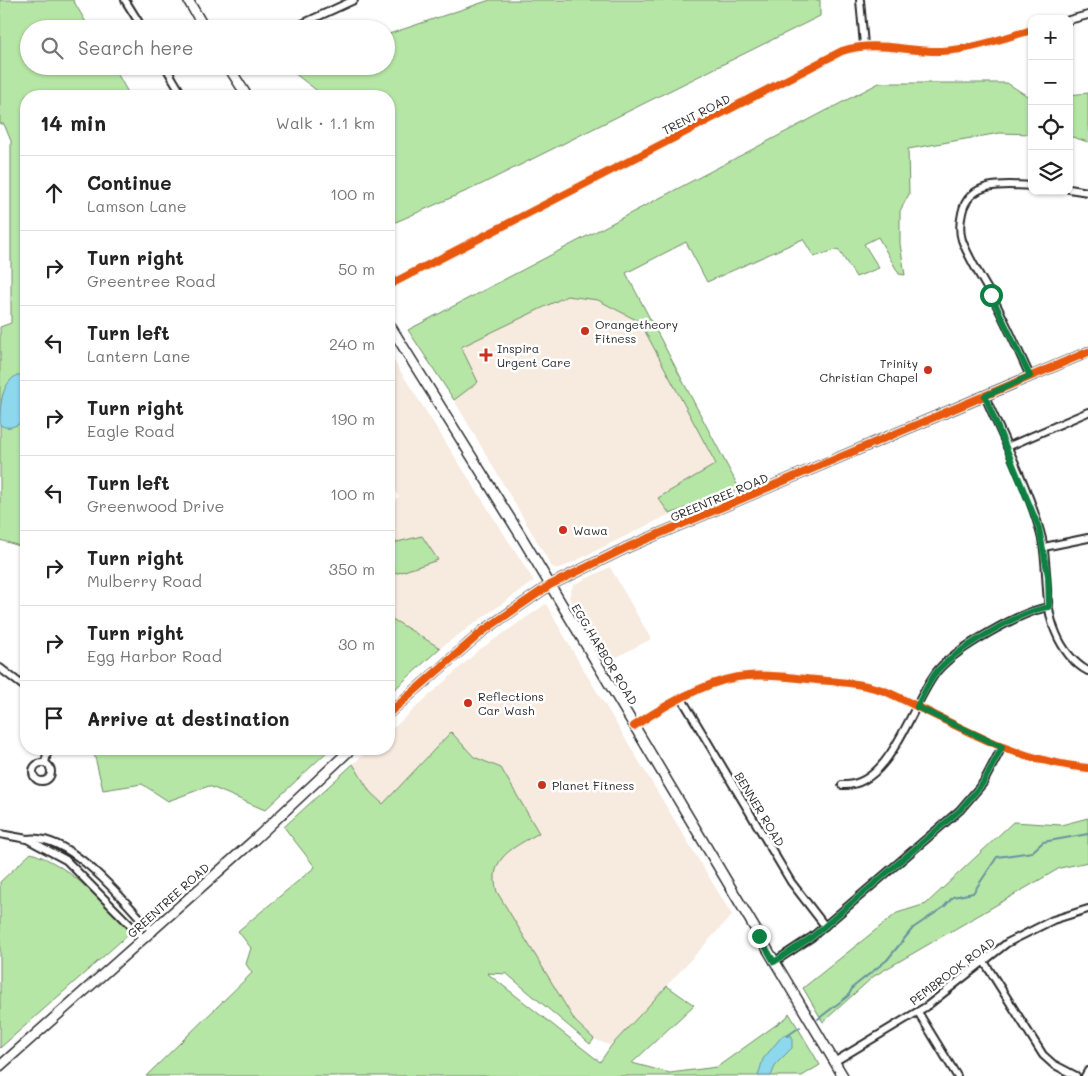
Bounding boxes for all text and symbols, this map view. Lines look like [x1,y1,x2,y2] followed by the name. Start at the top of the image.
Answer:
[1028,15,1073,195] map controls
[1028,15,1073,60] button: +
[20,20,395,75] search box
[38,34,66,62] icon: search
[78,35,194,60] text: Search here
[1028,60,1073,105] button: −
[659,90,733,138] street label: TRENT ROAD
[1028,105,1073,150] button: locate
[40,109,106,136] text: 14 min
[276,112,375,133] text: Walk · 1.1 km
[1028,150,1073,195] button: layers
[87,170,172,195] text: Continue
[40,179,68,207] icon: ahead
[330,183,375,204] text: 100 m
[87,195,187,216] text: Lamson Lane
[87,245,184,270] text: Turn right
[40,254,68,282] icon: right
[338,258,375,279] text: 50 m
[87,270,215,291] text: Greentree Road
[980,284,1003,307] route start
[595,316,678,346] place label: Orangetheory Fitness
[87,320,170,345] text: Turn left
[579,325,591,337] marker: Orangetheory Fitness
[40,329,68,357] icon: left
[329,333,375,354] text: 240 m
[497,340,571,370] place label: Inspira Urgent Care
[87,345,190,366] text: Lantern Lane
[479,348,493,362] marker: Inspira Urgent Care
[820,355,918,385] place label: Trinity Christian Chapel
[922,364,934,376] marker: Trinity Christian Chapel
[87,395,184,420] text: Turn right
[40,404,68,432] icon: right
[331,408,375,429] text: 190 m
[87,420,174,441] text: Eagle Road
[668,469,770,525] street label: GREENTREE ROAD
[87,470,170,495] text: Turn left
[40,479,68,507] icon: left
[330,483,375,504] text: 100 m
[87,495,225,516] text: Greenwood Drive
[573,522,608,538] place label: Wawa
[557,524,569,536] marker: Wawa
[87,545,184,570] text: Turn right
[40,554,68,582] icon: right
[329,558,375,579] text: 350 m
[87,570,202,591] text: Mulberry Road
[568,600,642,708] street label: EGG HARBOR ROAD
[87,620,184,645] text: Turn right
[40,629,68,657] icon: right
[338,633,375,654] text: 30 m
[87,645,222,666] text: Egg Harbor Road
[478,688,544,718] place label: Reflections Car Wash
[462,697,474,709] marker: Reflections Car Wash
[40,704,68,732] icon: arrive
[87,706,290,731] text: Arrive at destination
[731,769,789,849] street label: BENNER ROAD
[552,777,635,793] place label: Planet Fitness
[536,779,548,791] marker: Planet Fitness
[124,859,212,941] street label: GREENTREE ROAD
[748,925,771,948] route end
[906,934,998,1008] street label: PEMBROOK ROAD

